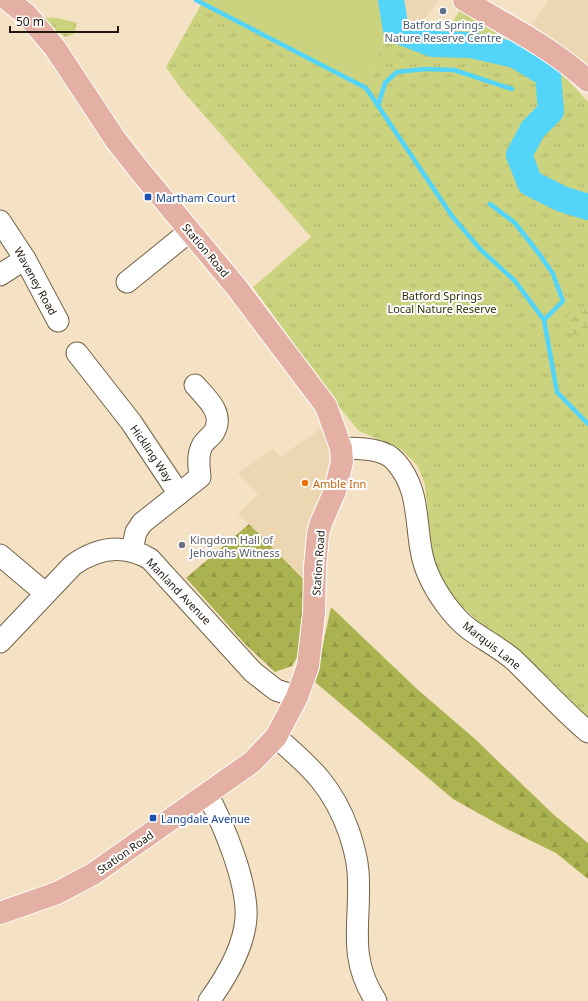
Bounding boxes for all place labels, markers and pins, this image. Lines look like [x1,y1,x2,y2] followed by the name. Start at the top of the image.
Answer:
[438,6,448,16] marker: Batford Springs Nature Reserve Centre
[385,17,501,45] place label: Batford Springs Nature Reserve Centre
[156,190,236,205] place label: Martham Court
[143,192,153,202] marker: Martham Court
[313,476,366,491] place label: Amble Inn
[300,478,310,488] marker: Amble Inn
[189,532,280,560] place label: Kingdom Hall of Jehovahs Witness
[177,540,187,550] marker: Kingdom Hall of Jehovahs Witness
[161,811,250,826] place label: Langdale Avenue
[148,813,158,823] marker: Langdale Avenue

